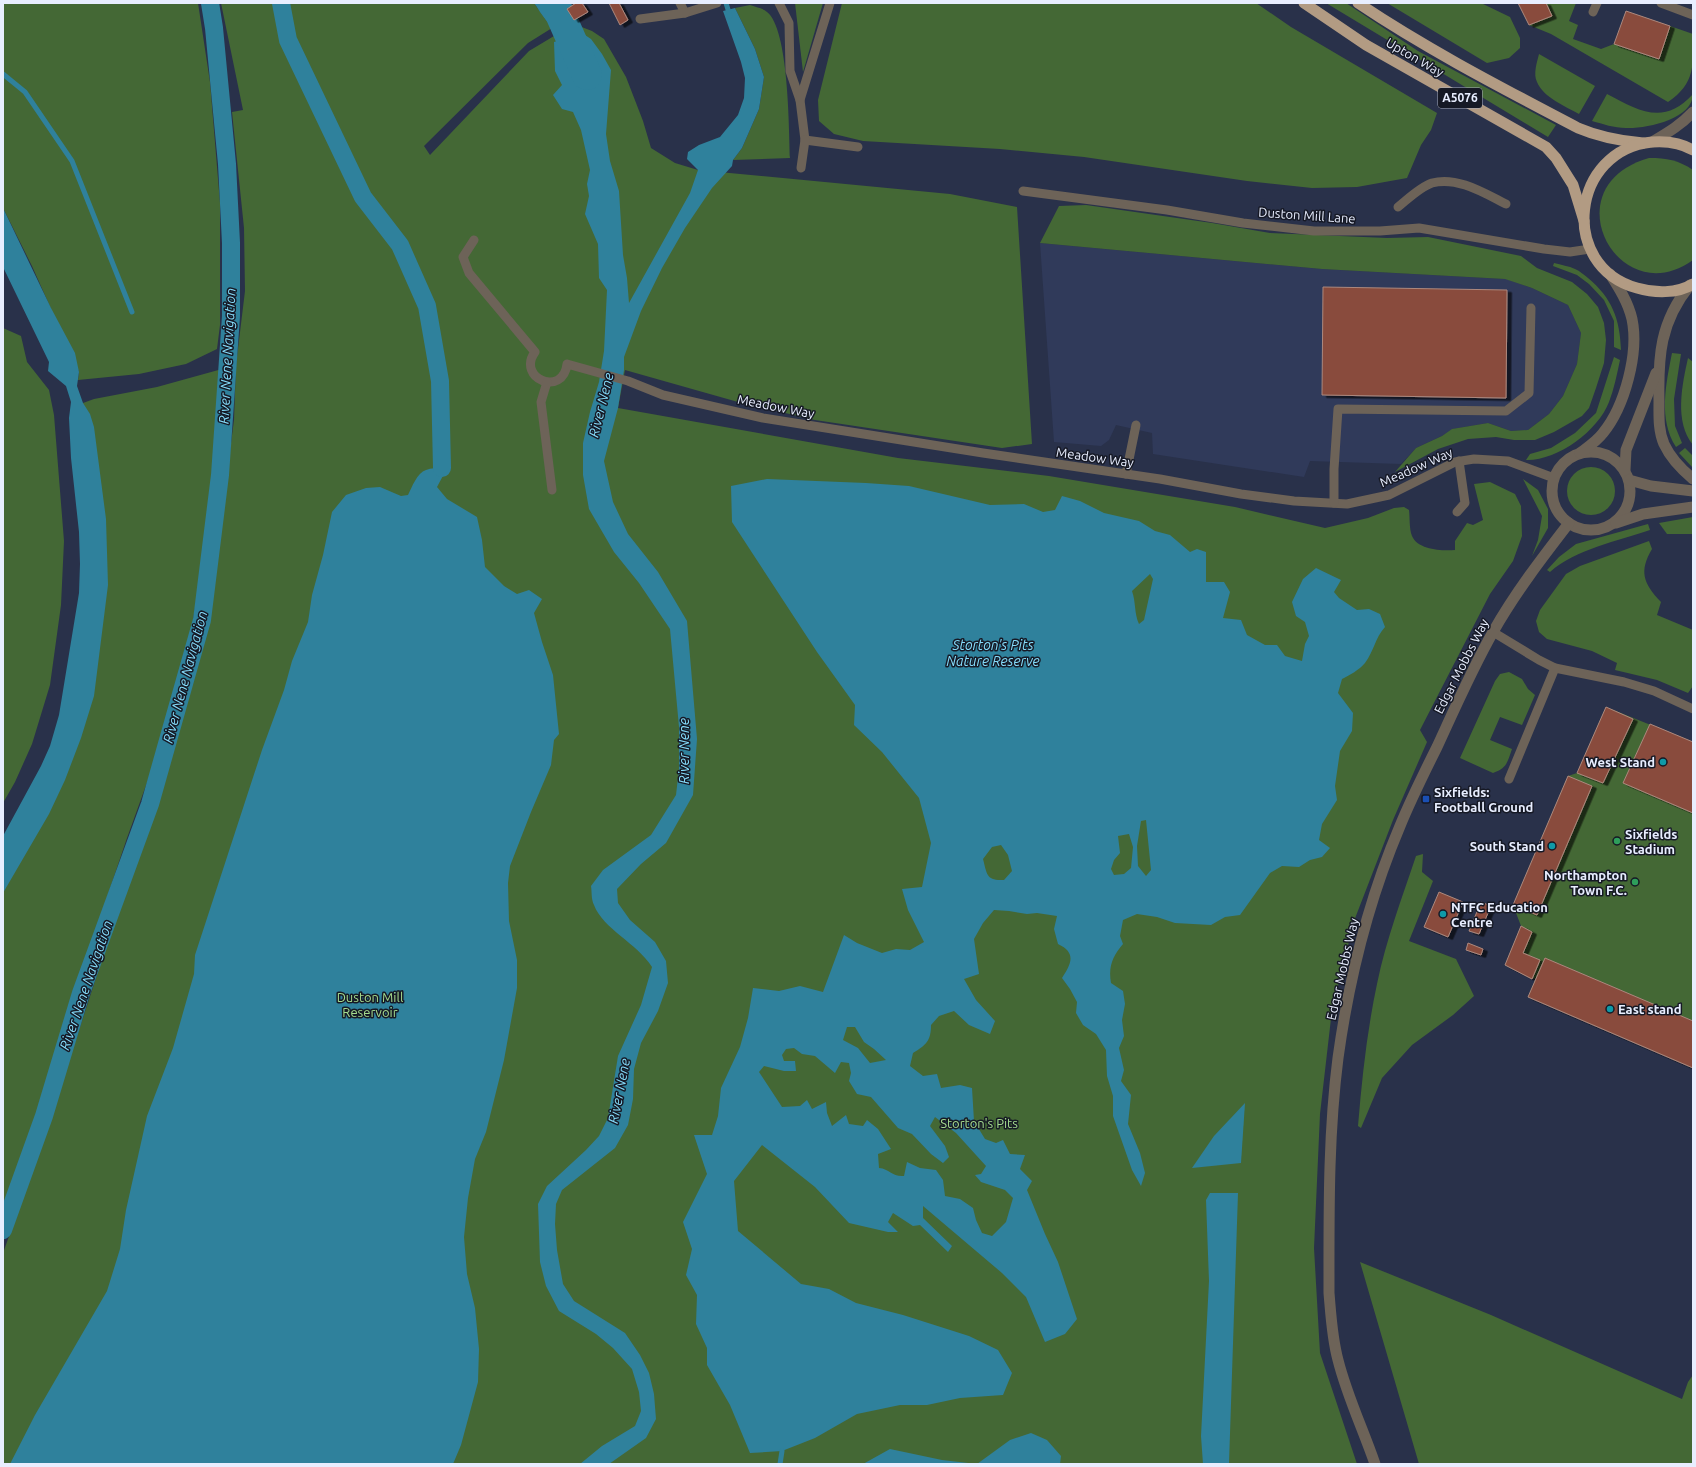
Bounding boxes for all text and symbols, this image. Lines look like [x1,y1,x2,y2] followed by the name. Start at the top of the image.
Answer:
[1384,35,1446,79] street label: Upton Way
[1438,88,1482,108] road number: A5076
[1258,205,1356,225] street label: Duston Mill Lane
[215,288,239,424] water label: River Nene Navigation
[585,371,617,439] water label: River Nene
[736,392,816,420] street label: Meadow Way
[1055,445,1135,469] street label: Meadow Way
[1377,445,1455,489] street label: Meadow Way
[160,609,210,745] water label: River Nene Navigation
[1431,616,1491,716] street label: Edgar Mobbs Way
[946,637,1040,669] water label: Storton's Pits Nature Reserve
[676,718,692,784] water label: River Nene
[1586,755,1655,769] place label: West Stand
[1658,757,1668,767] marker: West Stand
[1434,785,1533,814] place label: Sixfields: Football Ground
[1421,794,1431,804] marker: Sixfields: Football Ground
[1625,827,1677,856] place label: Sixfields Stadium
[1612,836,1622,846] marker: Sixfields Stadium
[1470,839,1544,853] place label: South Stand
[1547,841,1557,851] marker: South Stand
[1544,868,1627,897] place label: Northampton Town F.C.
[1630,877,1640,887] marker: Northampton Town F.C.
[1451,900,1548,929] place label: NTFC Education Centre
[1438,909,1448,919] marker: NTFC Education Centre
[1323,917,1361,1021] street label: Edgar Mobbs Way
[56,918,116,1052] water label: River Nene Navigation
[337,990,404,1019] park label: Duston Mill Reservoir
[1618,1002,1681,1016] place label: East stand
[1605,1004,1615,1014] marker: East stand
[605,1057,633,1125] water label: River Nene
[940,1116,1018,1130] park label: Storton's Pits

